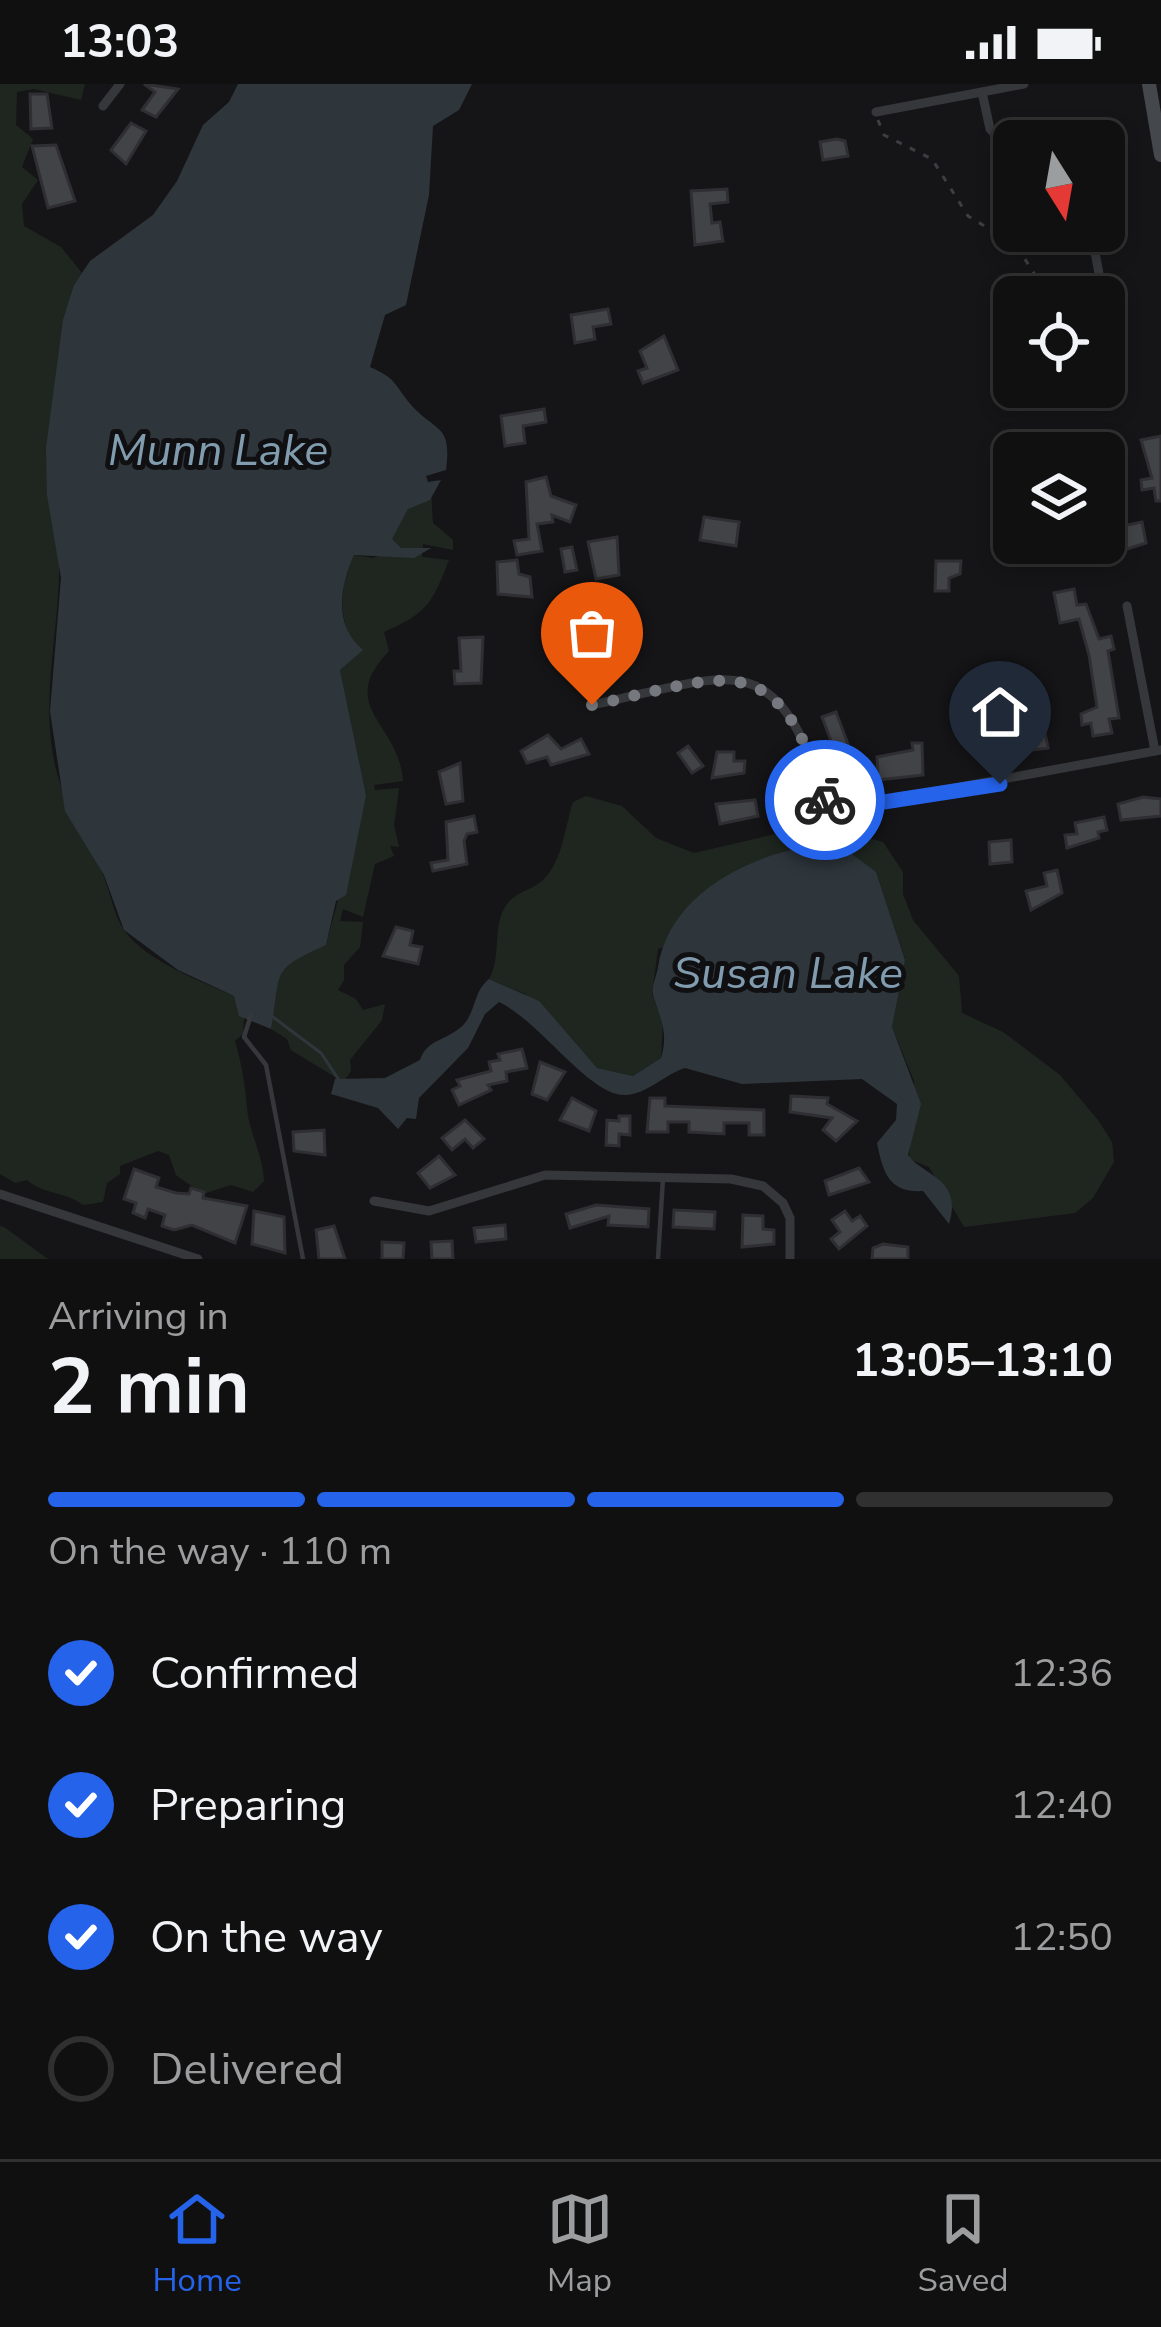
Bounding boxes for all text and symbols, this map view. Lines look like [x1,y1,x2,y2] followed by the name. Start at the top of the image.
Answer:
[60,12,179,73] text: 13:03
[993,120,1125,252] north arrow
[993,120,1125,564] map controls
[993,276,1125,408] button: locate
[108,420,328,481] water label: Munn Lake
[993,432,1125,564] button: layers
[541,582,643,705] pin
[559,600,625,666] icon: bag
[949,661,1051,784] pin
[967,679,1033,745] icon: home
[765,740,885,860] courier
[792,767,858,833] icon: bike
[673,943,903,1004] water label: Susan Lake
[48,1290,229,1343] text: Arriving in
[852,1331,1113,1392] text: 13:05–13:10
[48,1334,250,1441] text: 2 min
[48,1525,392,1578] text: On the way · 110 m
[48,1640,114,1706] icon: check
[150,1643,359,1704] text: Confirmed
[1011,1647,1113,1700] text: 12:36
[48,1772,114,1838] icon: check
[150,1775,346,1836] text: Preparing
[1011,1779,1113,1832] text: 12:40
[48,1904,114,1970] icon: check
[150,1907,383,1968] text: On the way
[1011,1911,1113,1964] text: 12:50
[150,2039,344,2100] text: Delivered
[152,2186,242,2303] tab: Home
[547,2186,613,2303] tab: Map
[917,2186,1009,2303] tab: Saved

